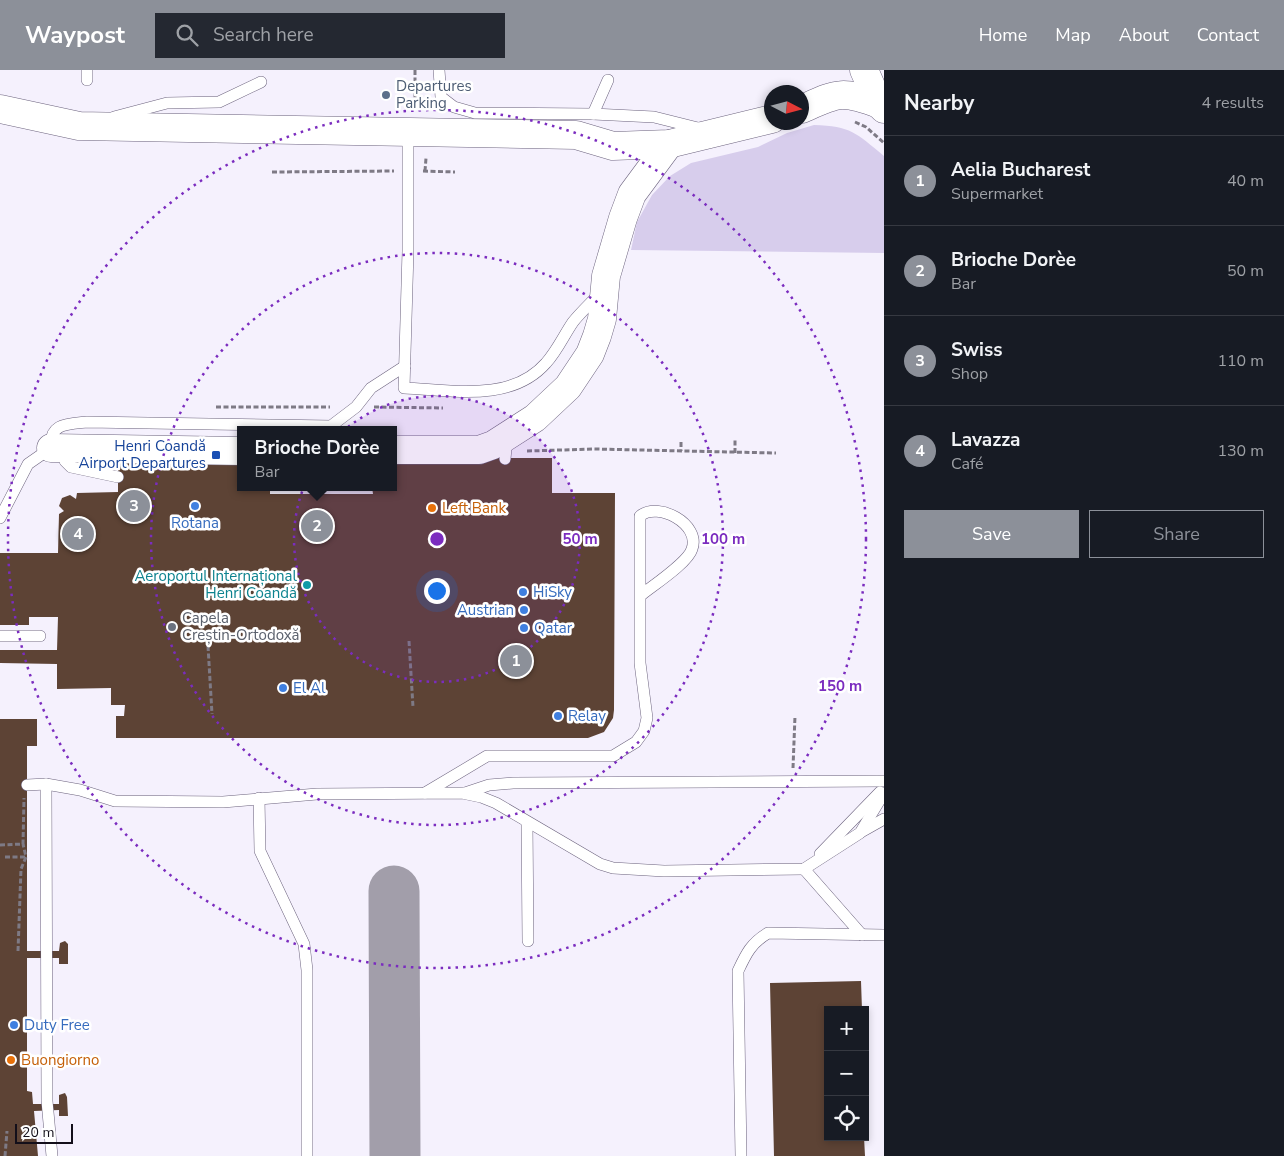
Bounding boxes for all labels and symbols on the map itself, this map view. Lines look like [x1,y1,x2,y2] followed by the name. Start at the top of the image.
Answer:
[396,76,472,113] place label: Departures Parking
[764,85,809,130] north arrow
[380,89,392,101] marker: Departures Parking
[79,436,206,473] place label: Henri Coandă Airport Departures
[210,449,222,461] marker: Henri Coandă Airport Departures
[118,487,150,525] pin: 3
[442,498,506,518] place label: Left Bank
[189,500,201,512] marker: Rotana
[426,502,438,514] marker: Left Bank
[301,507,333,545] pin: 2
[171,513,219,533] place label: Rotana
[62,515,94,553] pin: 4
[562,529,598,549] text: 50 m
[701,529,745,549] text: 100 m
[428,530,446,548] centre of rings
[134,566,298,603] place label: Aeroportul Internațional Henri Coandă
[424,578,450,604] your location
[301,579,313,591] marker: Aeroportul Internațional Henri Coandă
[533,582,572,602] place label: HiSky
[517,586,529,598] marker: HiSky
[457,600,514,620] place label: Austrian
[518,604,530,616] marker: Austrian
[182,608,300,645] place label: Capela Creștin-Ortodoxă
[534,618,573,638] place label: Qatar
[166,621,178,633] marker: Capela Creștin-Ortodoxă
[518,622,530,634] marker: Qatar
[500,642,532,680] pin: 1
[818,676,862,696] text: 150 m
[293,678,326,698] place label: El Al
[277,682,289,694] marker: El Al
[568,706,606,726] place label: Relay
[552,710,564,722] marker: Relay
[24,1015,90,1035] place label: Duty Free
[8,1019,20,1031] marker: Duty Free
[21,1050,99,1070] place label: Buongiorno
[5,1054,17,1066] marker: Buongiorno
[15,1121,72,1144] scale bar

